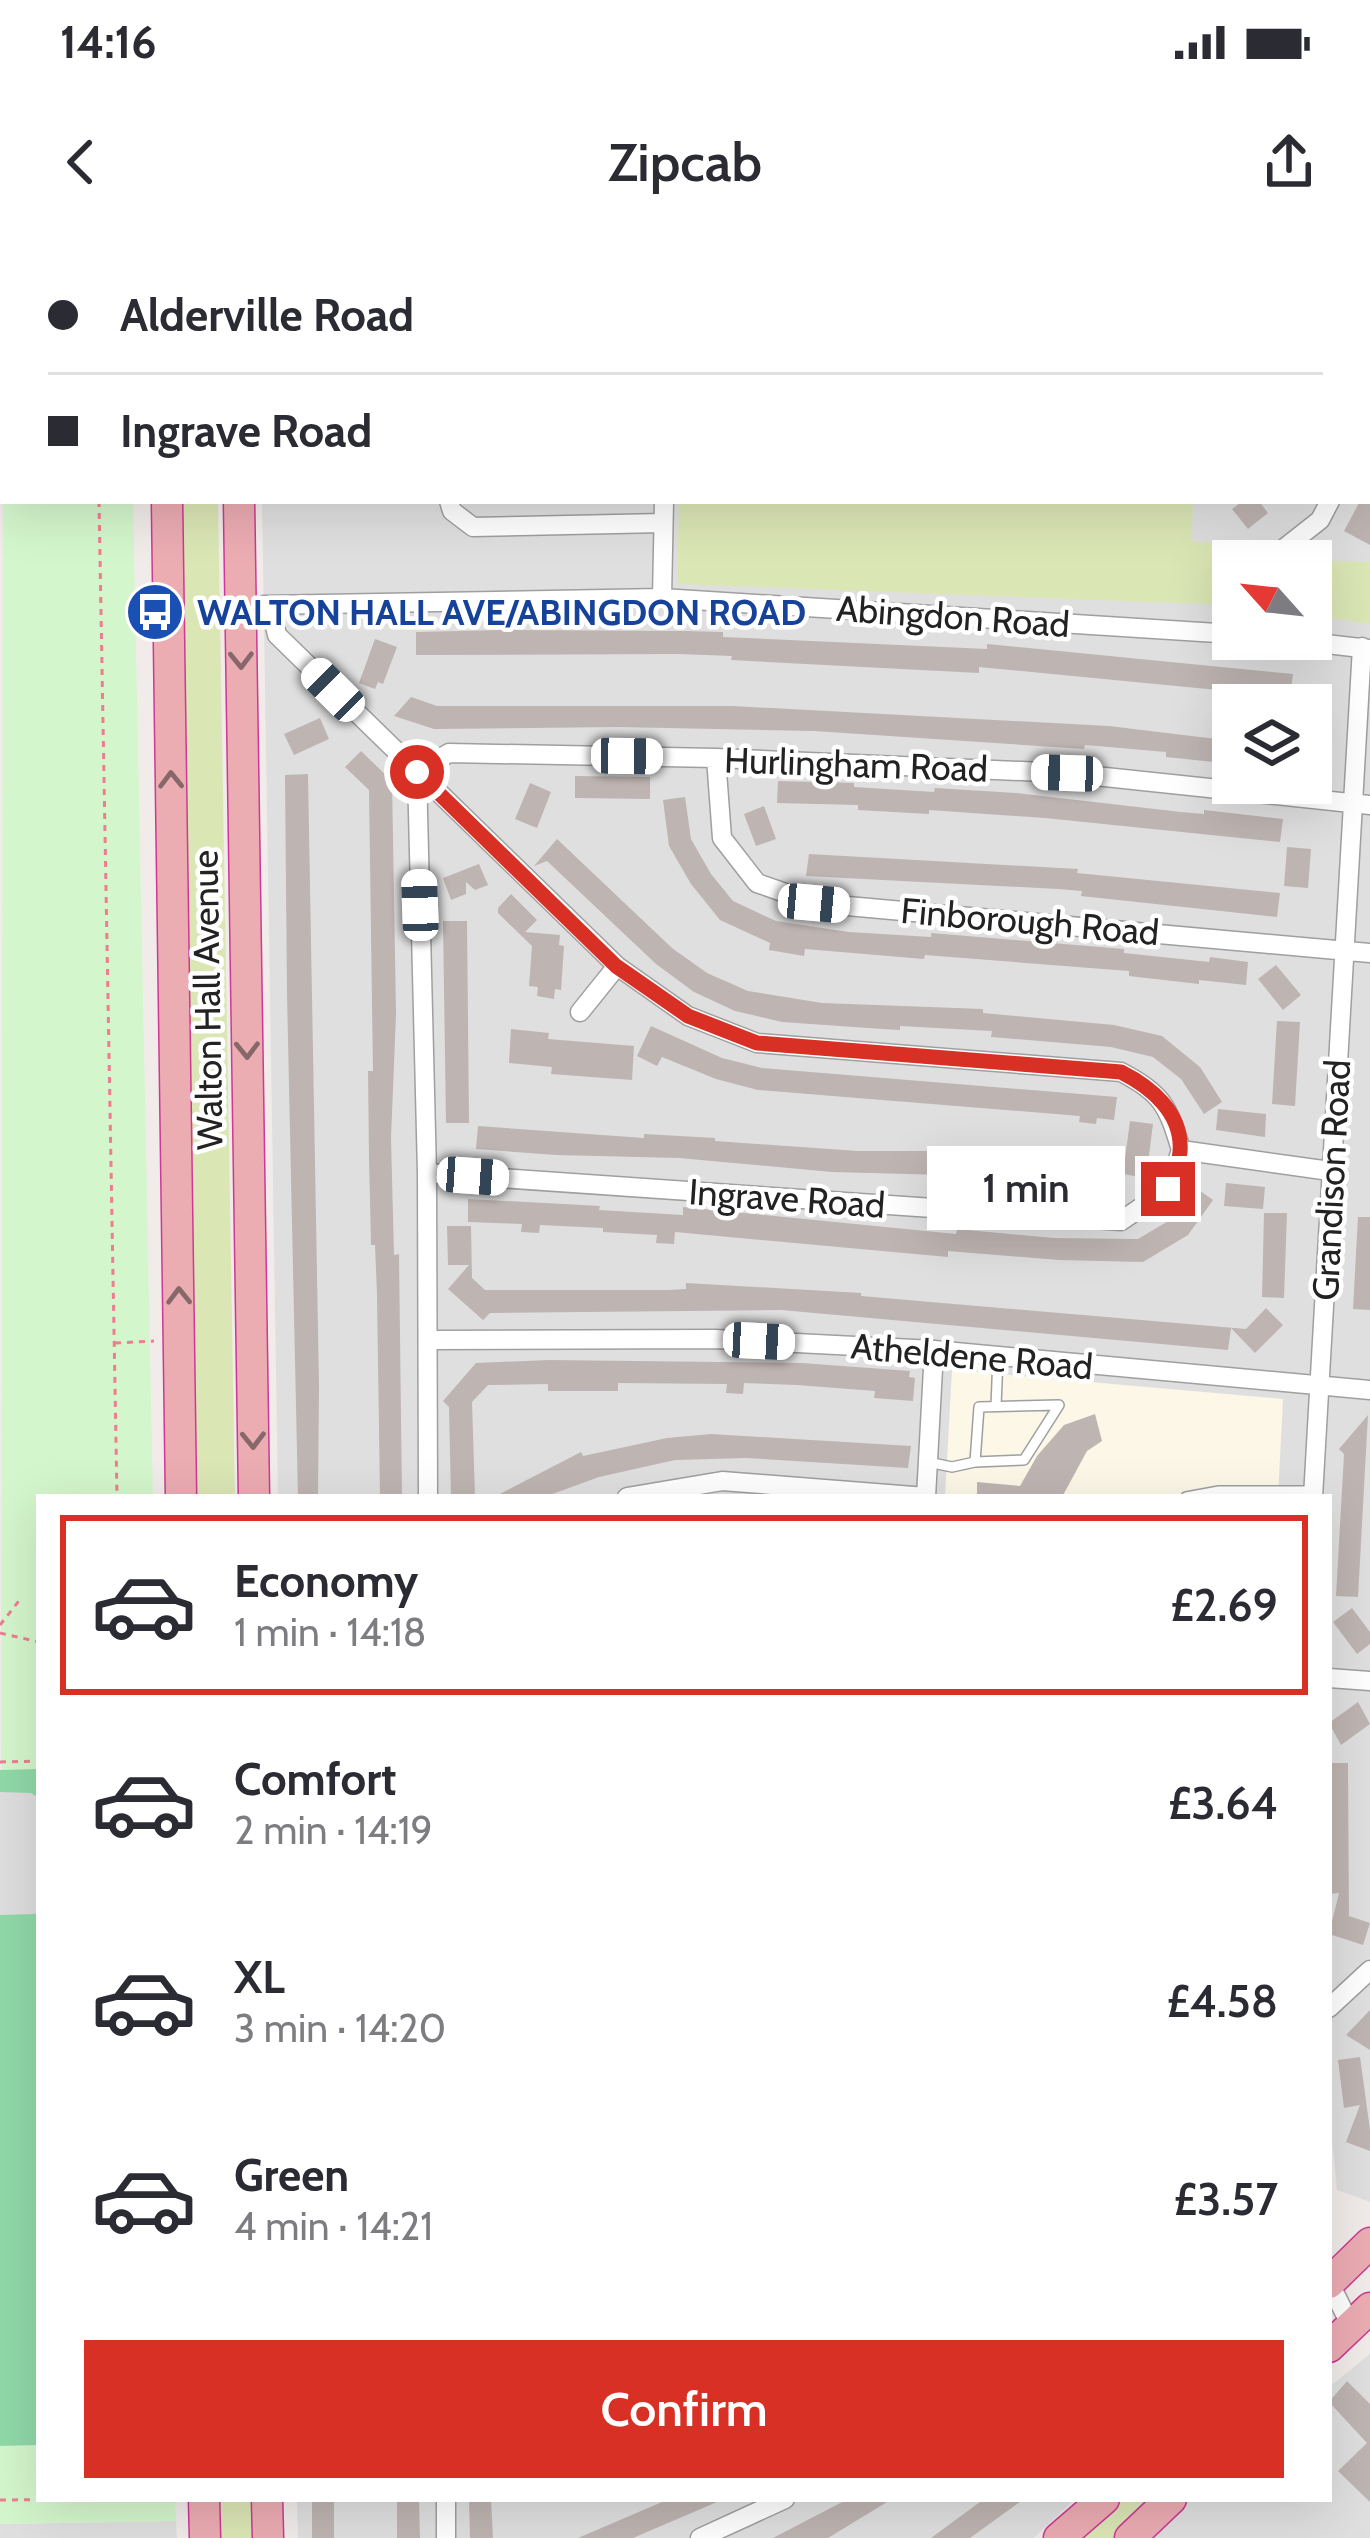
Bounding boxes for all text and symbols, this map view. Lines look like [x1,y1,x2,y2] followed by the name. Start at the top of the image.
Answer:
[60,15,156,69] text: 14:16
[48,129,114,195] icon: back
[608,129,762,195] text: Zipcab
[1256,129,1322,195] icon: share
[120,288,414,342] text: Alderville Road
[120,404,372,458] text: Ingrave Road
[1212,540,1332,660] north arrow
[1212,540,1332,804] map controls
[124,581,186,643] bus stop icon: WALTON HALL AVE/ABINGDON ROAD
[835,586,1071,646] street label: Abingdon Road
[197,590,806,634] place label: WALTON HALL AVE/ABINGDON ROAD
[228,651,254,670] one-way arrow
[295,652,371,728] car
[1212,684,1332,804] button: layers
[591,737,663,775] car
[723,737,989,791] street label: Hurlingham Road
[390,745,444,799] route start
[1030,754,1104,792] car
[159,770,185,789] one-way arrow
[182,850,232,1150] street label: Walton Hall Avenue
[401,868,439,942] car
[777,882,851,924] car
[899,888,1161,954] street label: Finborough Road
[234,1041,260,1060] one-way arrow
[1303,1058,1359,1302] street label: Grandison Road
[928,1147,1126,1231] callout: 1 min
[436,1156,510,1196] car
[1141,1162,1195,1216] route end
[982,1164,1070,1212] text: 1 min
[687,1169,887,1227] street label: Ingrave Road
[166,1286,192,1304] one-way arrow
[722,1321,796,1361] car
[849,1324,1095,1388] street label: Atheldene Road
[240,1432,266,1450] one-way arrow
[90,1551,198,1659] icon: car
[234,1554,418,1608] text: Economy
[1170,1578,1278,1632] text: £2.69
[234,1608,426,1656] text: 1 min · 14:18
[90,1749,198,1857] icon: car
[234,1752,397,1806] text: Comfort
[1168,1776,1278,1830] text: £3.64
[234,1806,433,1854] text: 2 min · 14:19
[90,1947,198,2055] icon: car
[234,1950,285,2004] text: XL
[1166,1974,1278,2028] text: £4.58
[234,2004,446,2052] text: 3 min · 14:20
[90,2145,198,2253] icon: car
[234,2148,349,2202] text: Green
[1173,2172,1278,2226] text: £3.57
[234,2202,433,2250] text: 4 min · 14:21
[84,2340,1284,2478] button: Confirm

